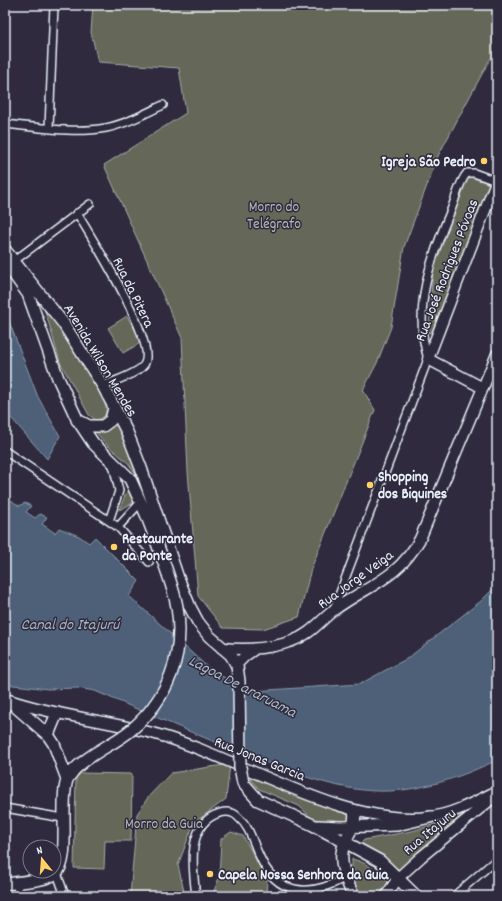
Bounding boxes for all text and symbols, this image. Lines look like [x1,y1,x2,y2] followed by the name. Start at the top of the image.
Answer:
[381,152,476,174] place label: Igreja São Pedro
[479,156,489,166] marker: Igreja São Pedro
[411,196,485,345] street label: Rua José Rodrigues Póvoas
[247,197,301,236] park label: Morro do Telégrafo
[106,254,159,333] street label: Rua da Pitera
[57,300,142,422] street label: Avenida Wilson Mendes
[378,467,447,506] place label: Shopping dos Biquines
[365,480,375,490] marker: Shopping dos Biquines
[122,529,193,568] place label: Restaurante da Ponte
[109,542,119,552] marker: Restaurante da Ponte
[314,545,399,616] street label: Rua Jorge Veiga
[21,614,121,637] water label: Canal do Itajurú
[184,650,301,725] water label: Lagoa De araruama
[211,732,309,788] street label: Rua Jonas Garcia
[399,804,462,861] street label: Rua Itajuru
[125,814,204,836] park label: Morro da Guia
[22,839,62,879] north arrow
[35,843,45,860] text: N
[218,865,389,887] place label: Capela Nossa Senhora da Guia
[205,869,215,879] marker: Capela Nossa Senhora da Guia

